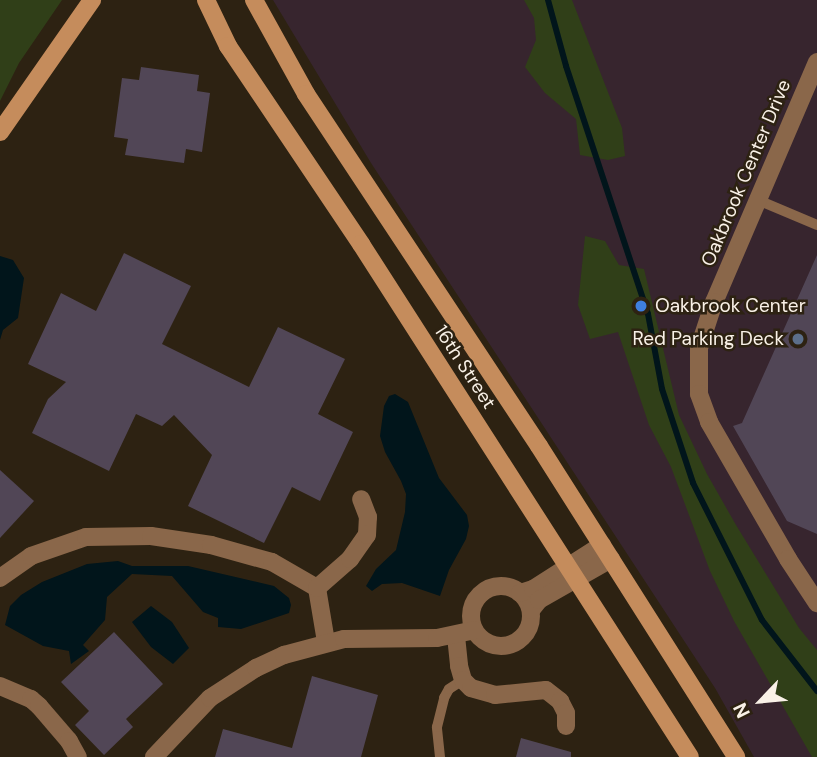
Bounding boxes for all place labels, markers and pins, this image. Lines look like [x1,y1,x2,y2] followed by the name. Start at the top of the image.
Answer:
[655,295,806,317] place label: Oakbrook Center
[633,298,649,314] marker: Oakbrook Center
[633,328,784,350] place label: Red Parking Deck
[790,331,806,347] marker: Red Parking Deck

